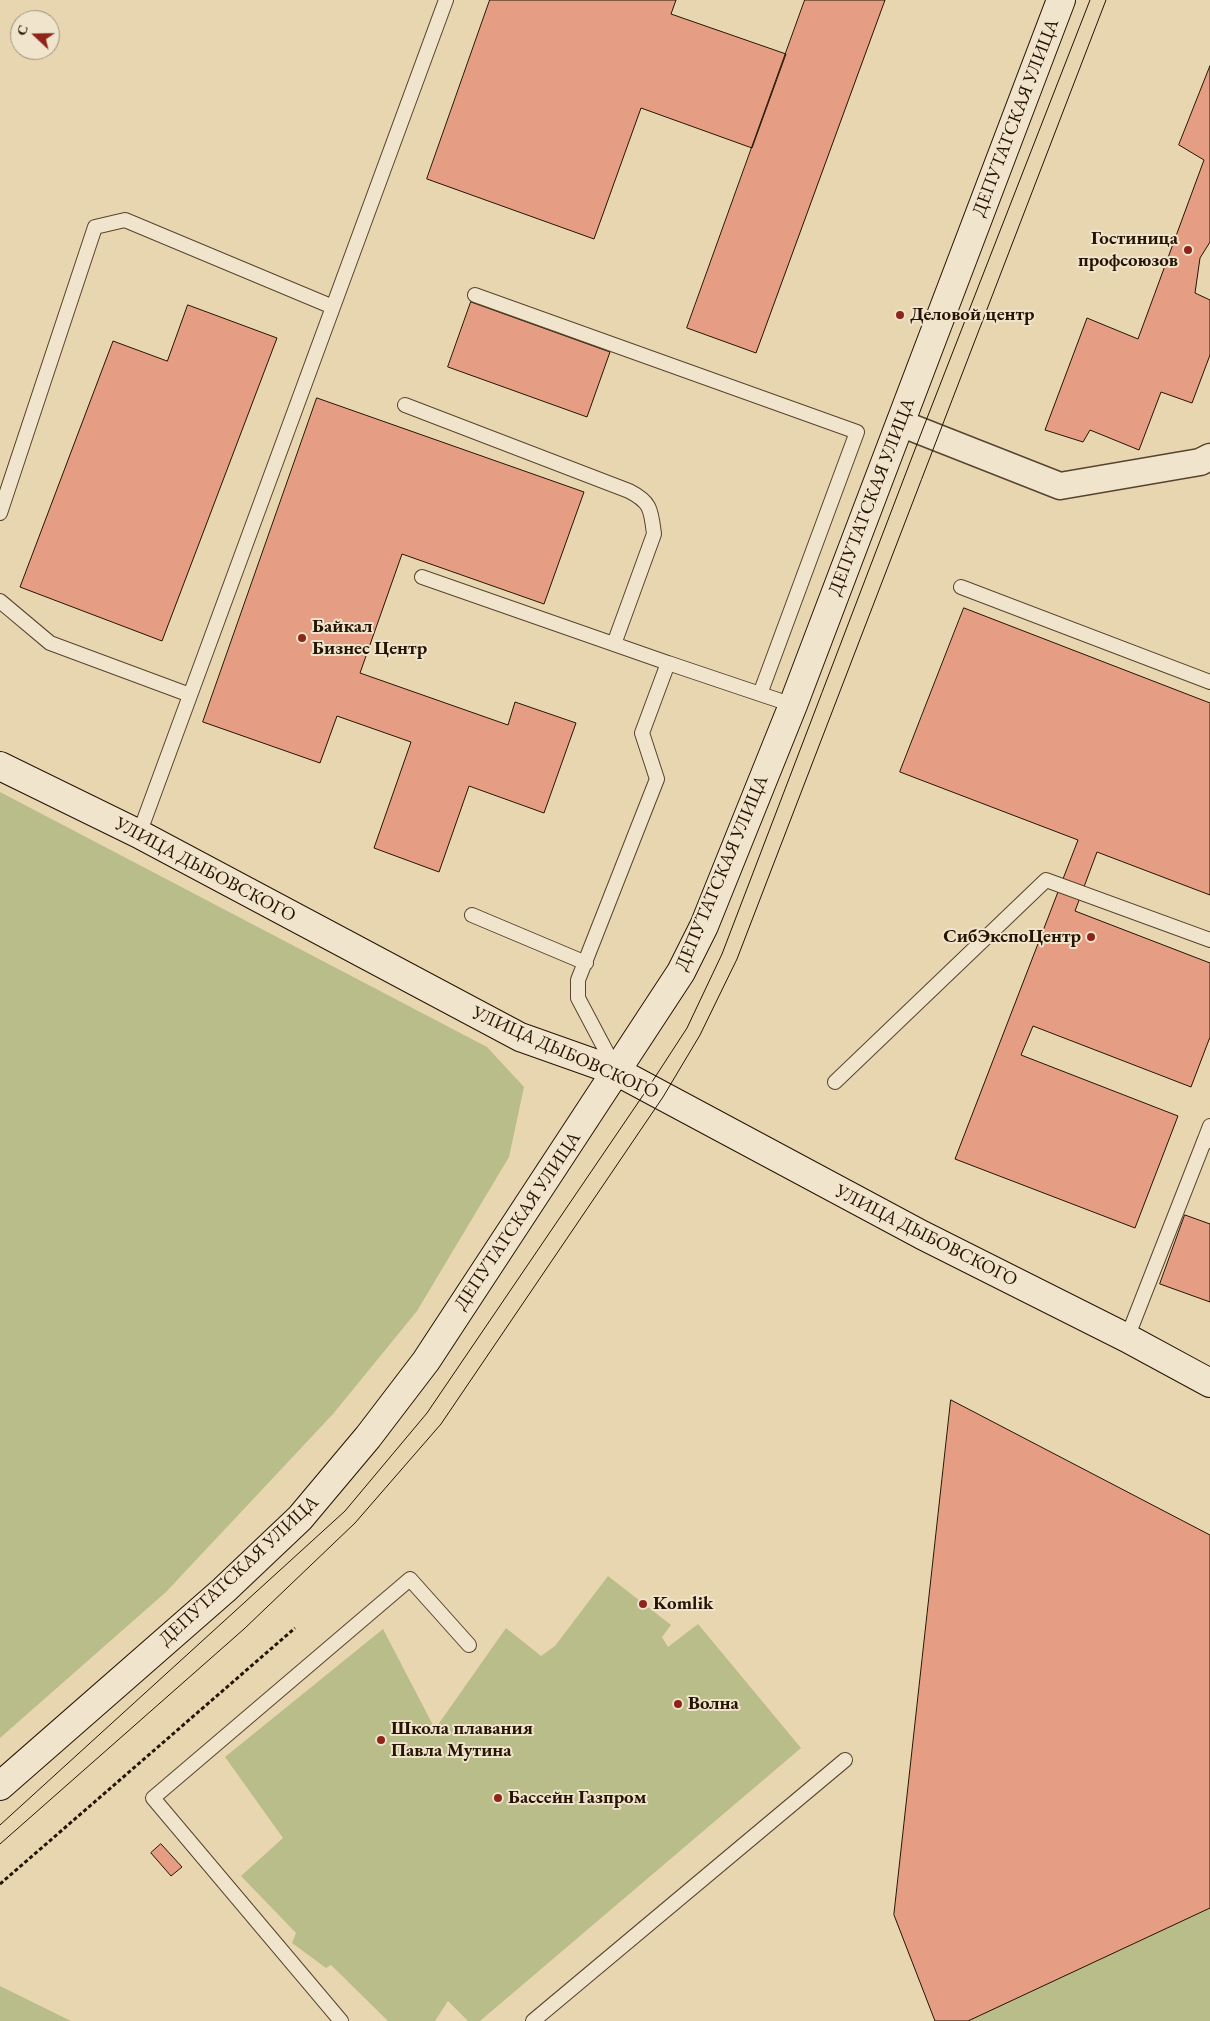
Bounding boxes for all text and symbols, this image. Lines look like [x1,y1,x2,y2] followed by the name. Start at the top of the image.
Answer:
[10,10,60,60] north arrow
[968,16,1064,220] street label: ДЕПУТАТСКАЯ УЛИЦА
[12,22,32,38] text: С
[1078,228,1178,272] place label: Гостиница профсоюзов
[1182,244,1194,256] marker: Гостиница профсоюзов
[910,304,1035,326] place label: Деловой центр
[894,309,906,321] marker: Деловой центр
[824,395,920,599] street label: ДЕПУТАТСКАЯ УЛИЦА
[312,616,427,660] place label: Байкал Бизнес Центр
[296,632,308,644] marker: Байкал Бизнес Центр
[670,772,774,974] street label: ДЕПУТАТСКАЯ УЛИЦА
[111,813,299,927] street label: УЛИЦА ДЫБОВСКОГО
[943,926,1081,948] place label: СибЭкспоЦентр
[1085,931,1097,943] marker: СибЭкспоЦентр
[468,1002,662,1104] street label: УЛИЦА ДЫБОВСКОГО
[450,1128,586,1314] street label: ДЕПУТАТСКАЯ УЛИЦА
[831,1180,1021,1292] street label: УЛИЦА ДЫБОВСКОГО
[154,1491,324,1651] street label: ДЕПУТАТСКАЯ УЛИЦА
[653,1593,713,1615] place label: Komlik
[637,1598,649,1610] marker: Komlik
[688,1693,739,1715] place label: Волна
[672,1698,684,1710] marker: Волна
[391,1718,533,1762] place label: Школа плавания Павла Мутина
[375,1734,387,1746] marker: Школа плавания Павла Мутина
[508,1787,646,1809] place label: Бассейн Газпром
[492,1792,504,1804] marker: Бассейн Газпром

